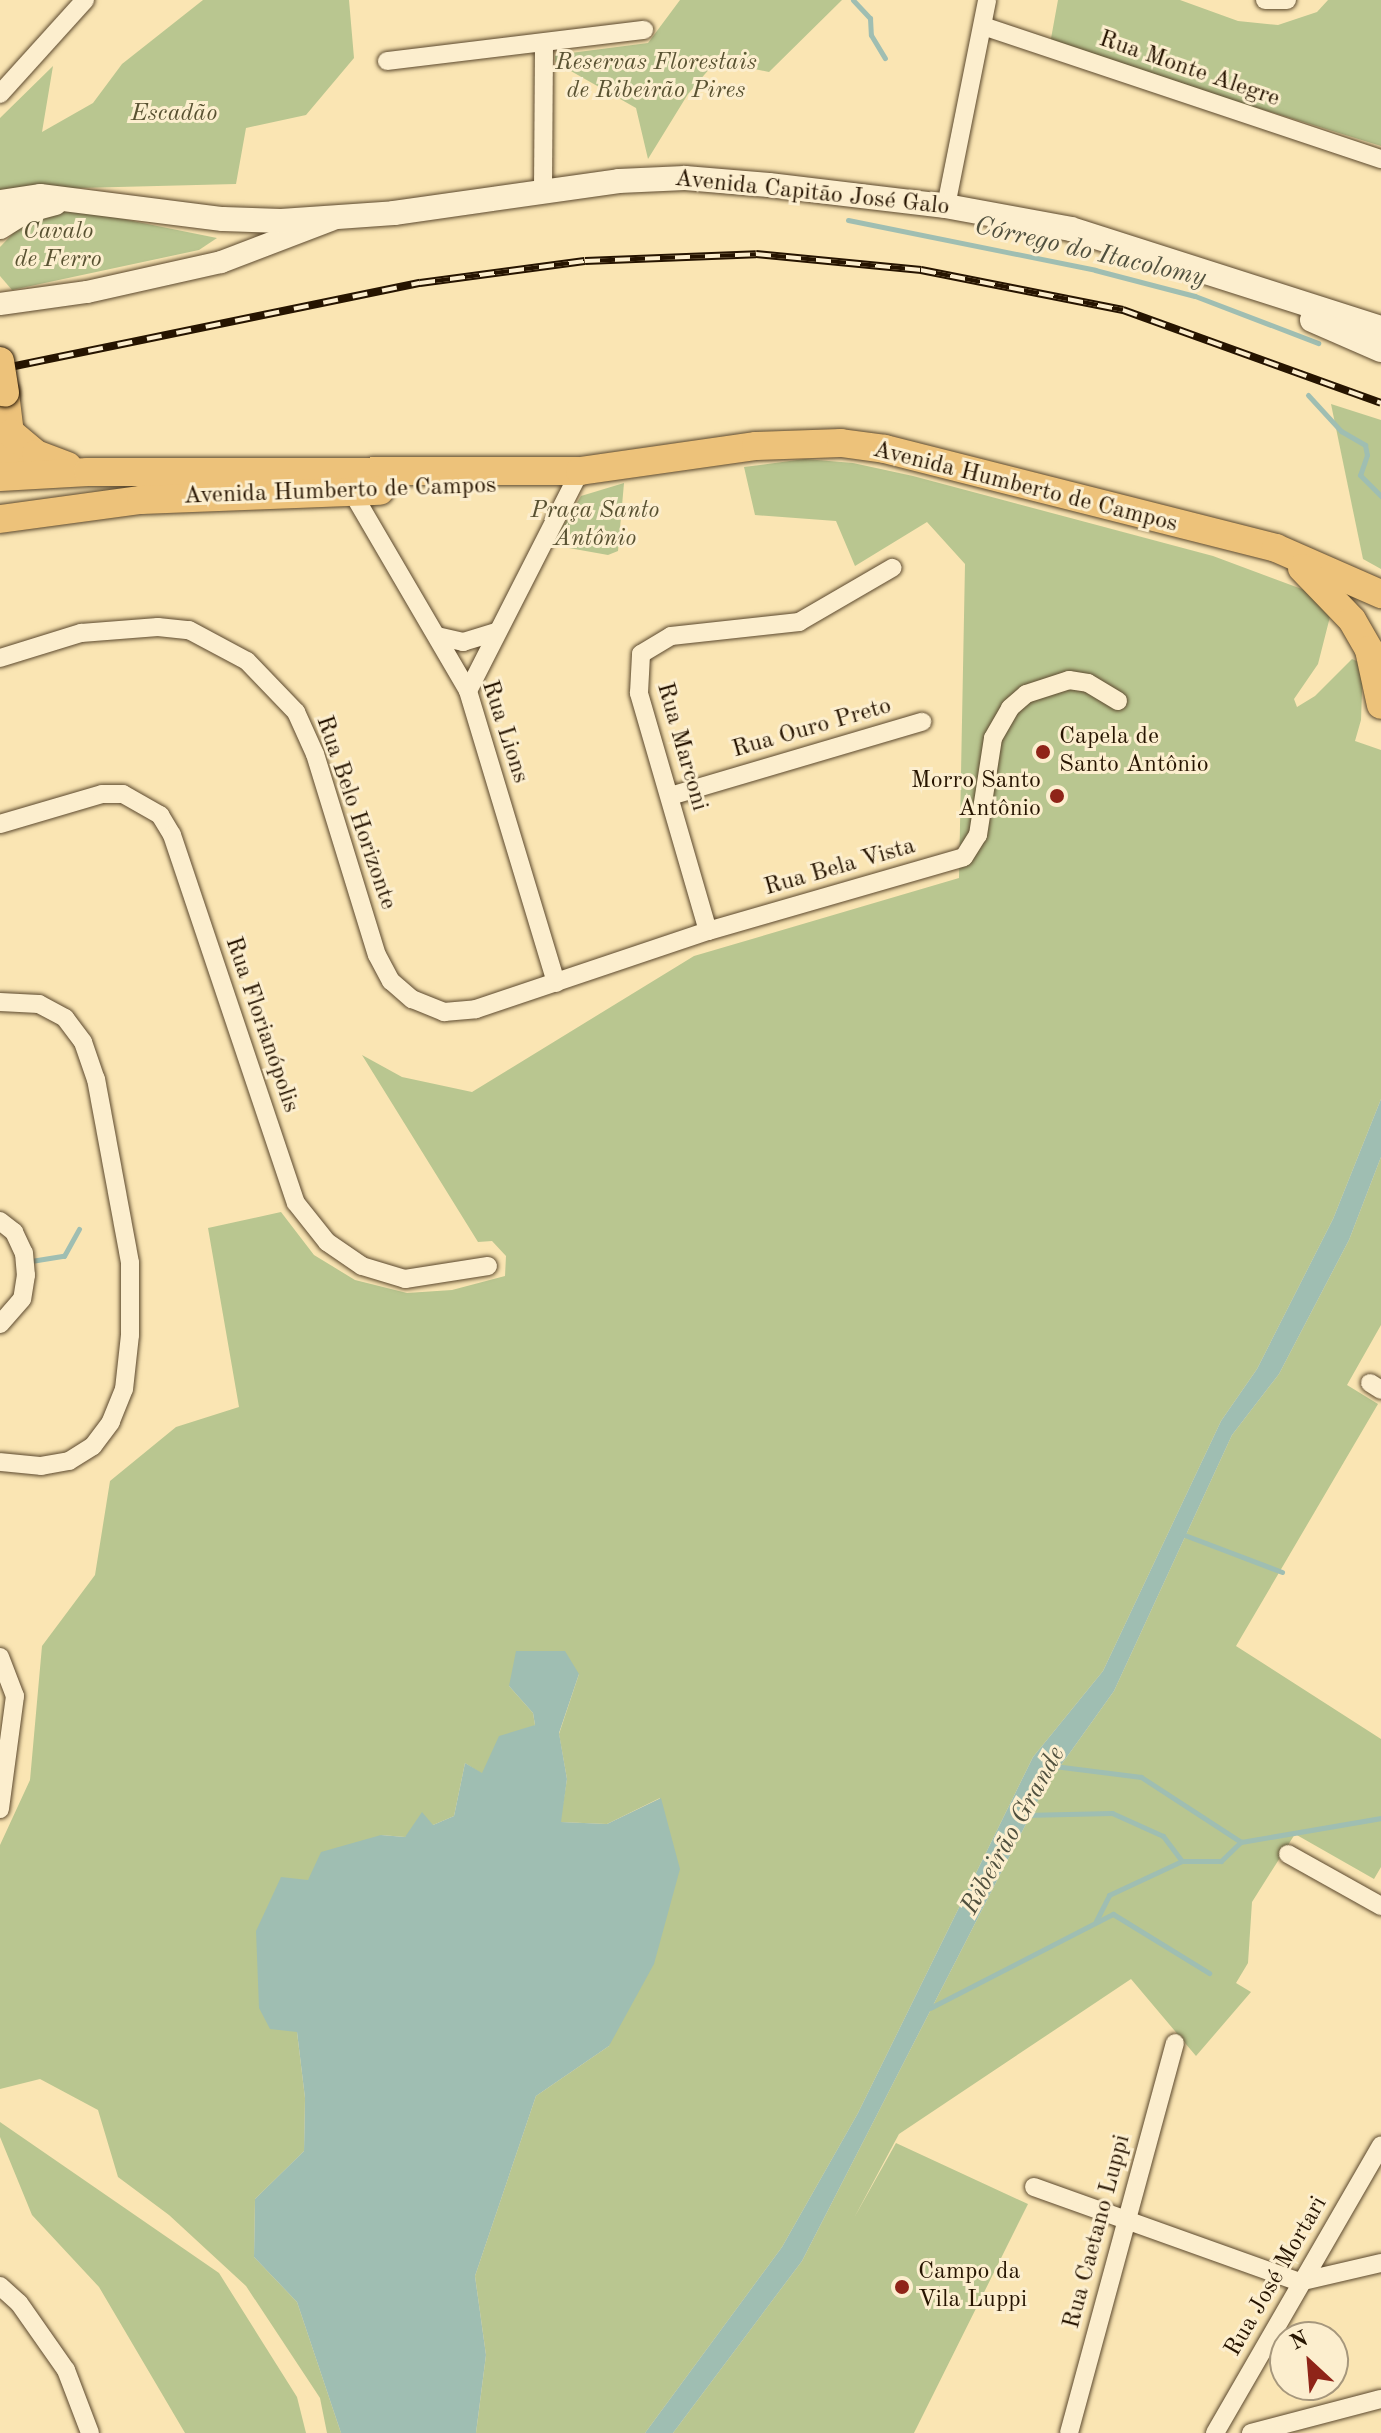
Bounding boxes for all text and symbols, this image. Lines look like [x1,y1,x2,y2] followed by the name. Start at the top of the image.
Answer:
[1095,26,1283,114] street label: Rua Monte Alegre
[555,50,757,106] park label: Reservas Florestais de Ribeirão Pires
[131,101,217,129] park label: Escadão
[673,165,951,223] street label: Avenida Capitão José Galo
[971,211,1209,295] water label: Córrego do Itacolomy
[14,219,102,275] park label: Cavalo de Ferro
[870,436,1180,540] street label: Avenida Humberto de Campos
[183,472,497,512] street label: Avenida Humberto de Campos
[531,498,659,554] park label: Praça Santo Antônio
[474,677,534,787] street label: Rua Lions
[649,679,713,815] street label: Rua Marconi
[729,693,895,765] street label: Rua Ouro Preto
[308,712,402,914] street label: Rua Belo Horizonte
[1059,724,1209,780] place label: Capela de Santo Antônio
[1034,743,1052,761] marker: Capela de Santo Antônio
[911,768,1041,824] place label: Morro Santo Antônio
[1048,787,1066,805] marker: Morro Santo Antônio
[761,833,919,903] street label: Rua Bela Vista
[217,933,305,1117] street label: Rua Florianópolis
[955,1742,1073,1920] water label: Ribeirão Grande
[1058,2132,1138,2332] street label: Rua Caetano Luppi
[1220,2192,1334,2362] street label: Rua José Mortari
[918,2259,1027,2315] place label: Campo da Vila Luppi
[893,2278,911,2296] marker: Campo da Vila Luppi
[1269,2321,1349,2401] north arrow
[1287,2328,1312,2355] text: N

